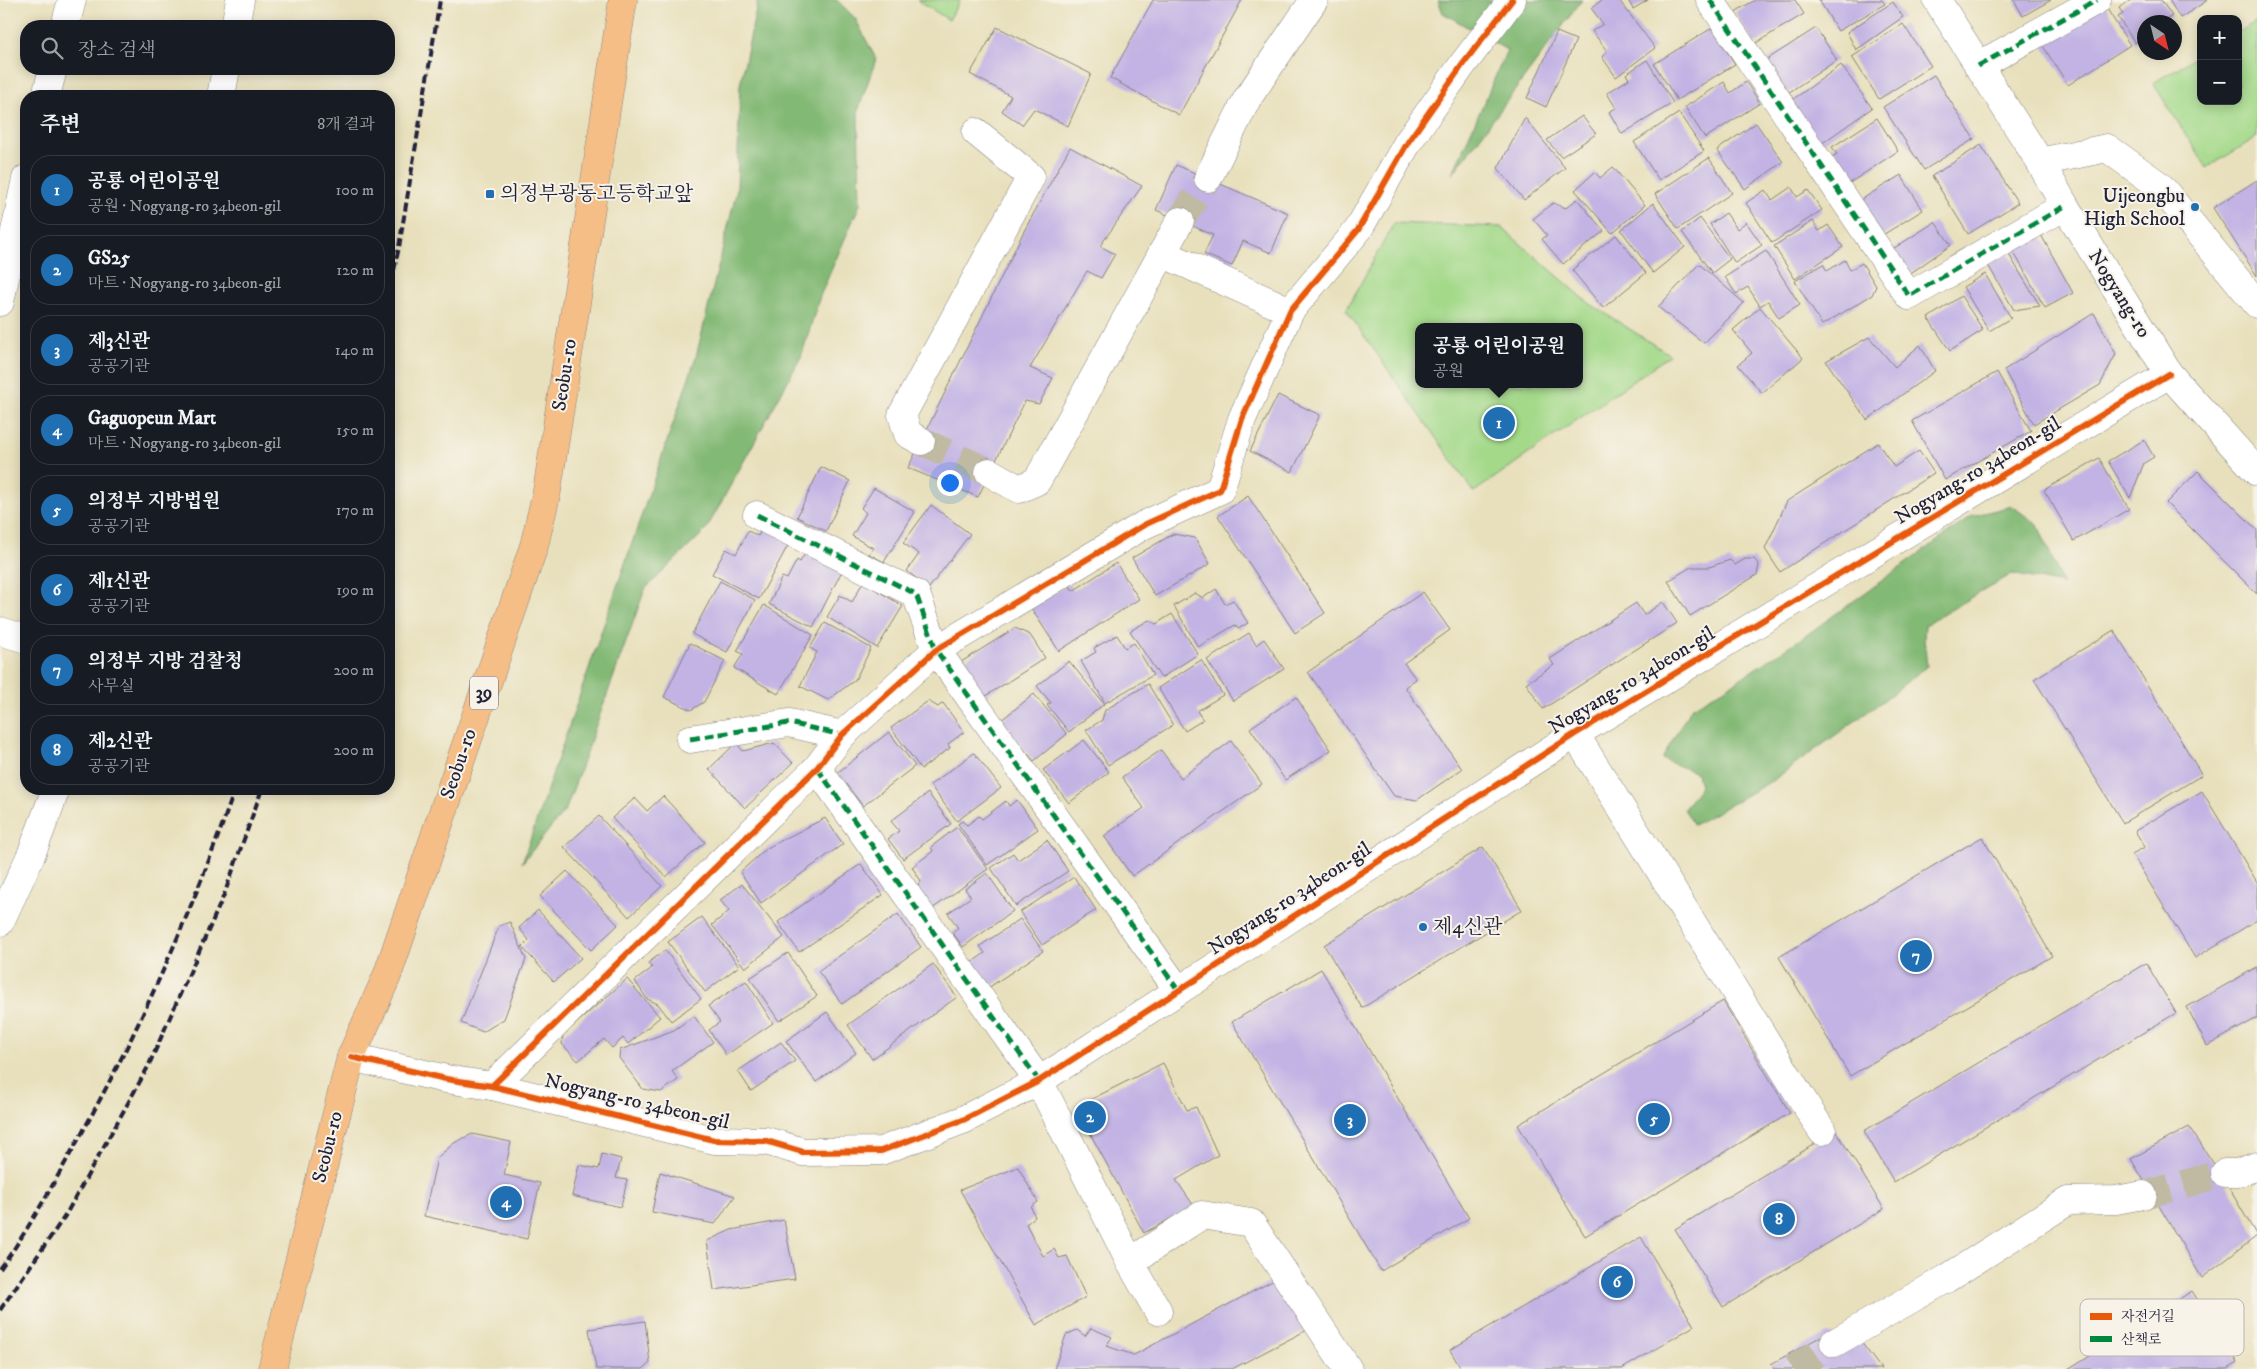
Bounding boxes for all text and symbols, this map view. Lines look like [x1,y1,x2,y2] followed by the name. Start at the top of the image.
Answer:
[2137,15,2182,60] north arrow
[2197,15,2242,105] map controls
[2197,15,2242,60] button: +
[20,20,395,75] search box
[38,34,66,62] icon: search
[78,39,156,62] text: 장소 검색
[2197,60,2242,105] button: −
[40,112,81,138] text: 주변
[317,114,375,134] text: 8개 결과
[88,170,221,193] text: 공룡 어린이공원
[54,180,60,200] text: 1
[336,180,374,200] text: 100 m
[500,182,694,207] place label: 의정부광동고등학교앞
[2084,184,2185,232] place label: Uijeongbu High School
[484,188,496,200] marker: 의정부광동고등학교앞
[88,196,281,216] text: 공원 · Nogyang-ro 34beon-gil
[2189,201,2201,213] marker: Uijeongbu High School
[2082,245,2156,343] street label: Nogyang-ro
[88,247,130,270] text: GS25
[53,260,61,280] text: 2
[336,260,374,280] text: 120 m
[88,273,281,293] text: 마트 · Nogyang-ro 34beon-gil
[1415,323,1583,388] popup
[88,330,150,353] text: 제3신관
[1433,335,1565,358] text: 공룡 어린이공원
[547,337,583,413] street label: Seobu-ro
[54,340,60,360] text: 3
[335,340,374,360] text: 140 m
[88,356,150,376] text: 공공기관
[1433,361,1464,381] text: 공원
[1483,404,1515,442] pin: 1
[88,407,216,430] text: Gaguopeun Mart
[1890,412,2066,530] street label: Nogyang-ro 34beon-gil
[52,420,62,440] text: 4
[336,420,374,440] text: 150 m
[88,433,281,453] text: 마트 · Nogyang-ro 34beon-gil
[937,470,963,496] your location
[88,490,221,513] text: 의정부 지방법원
[53,500,61,520] text: 5
[336,500,374,520] text: 170 m
[88,516,150,536] text: 공공기관
[88,570,150,593] text: 제1신관
[53,580,61,600] text: 6
[336,580,374,600] text: 190 m
[88,596,150,616] text: 공공기관
[1544,622,1720,740] street label: Nogyang-ro 34beon-gil
[88,650,243,673] text: 의정부 지방 검찰청
[53,660,61,680] text: 7
[333,660,374,680] text: 200 m
[88,676,134,696] text: 사무실
[470,676,498,710] road number: 39
[435,726,483,802] street label: Seobu-ro
[88,730,152,753] text: 제2신관
[53,740,61,760] text: 8
[333,740,374,760] text: 200 m
[88,756,150,776] text: 공공기관
[1204,837,1376,961] street label: Nogyang-ro 34beon-gil
[1433,915,1503,940] place label: 제4신관
[1417,921,1429,933] marker: 제4신관
[1900,937,1932,975] pin: 7
[542,1069,732,1135] street label: Nogyang-ro 34beon-gil
[1074,1098,1106,1136] pin: 2
[1638,1100,1670,1138] pin: 5
[1334,1101,1366,1139] pin: 3
[307,1109,349,1185] street label: Seobu-ro
[490,1183,522,1221] pin: 4
[1763,1200,1795,1238] pin: 8
[1601,1263,1633,1301] pin: 6
[2080,1299,2244,1356] legend
[2121,1308,2175,1326] text: 자전거길
[2121,1331,2162,1349] text: 산책로

